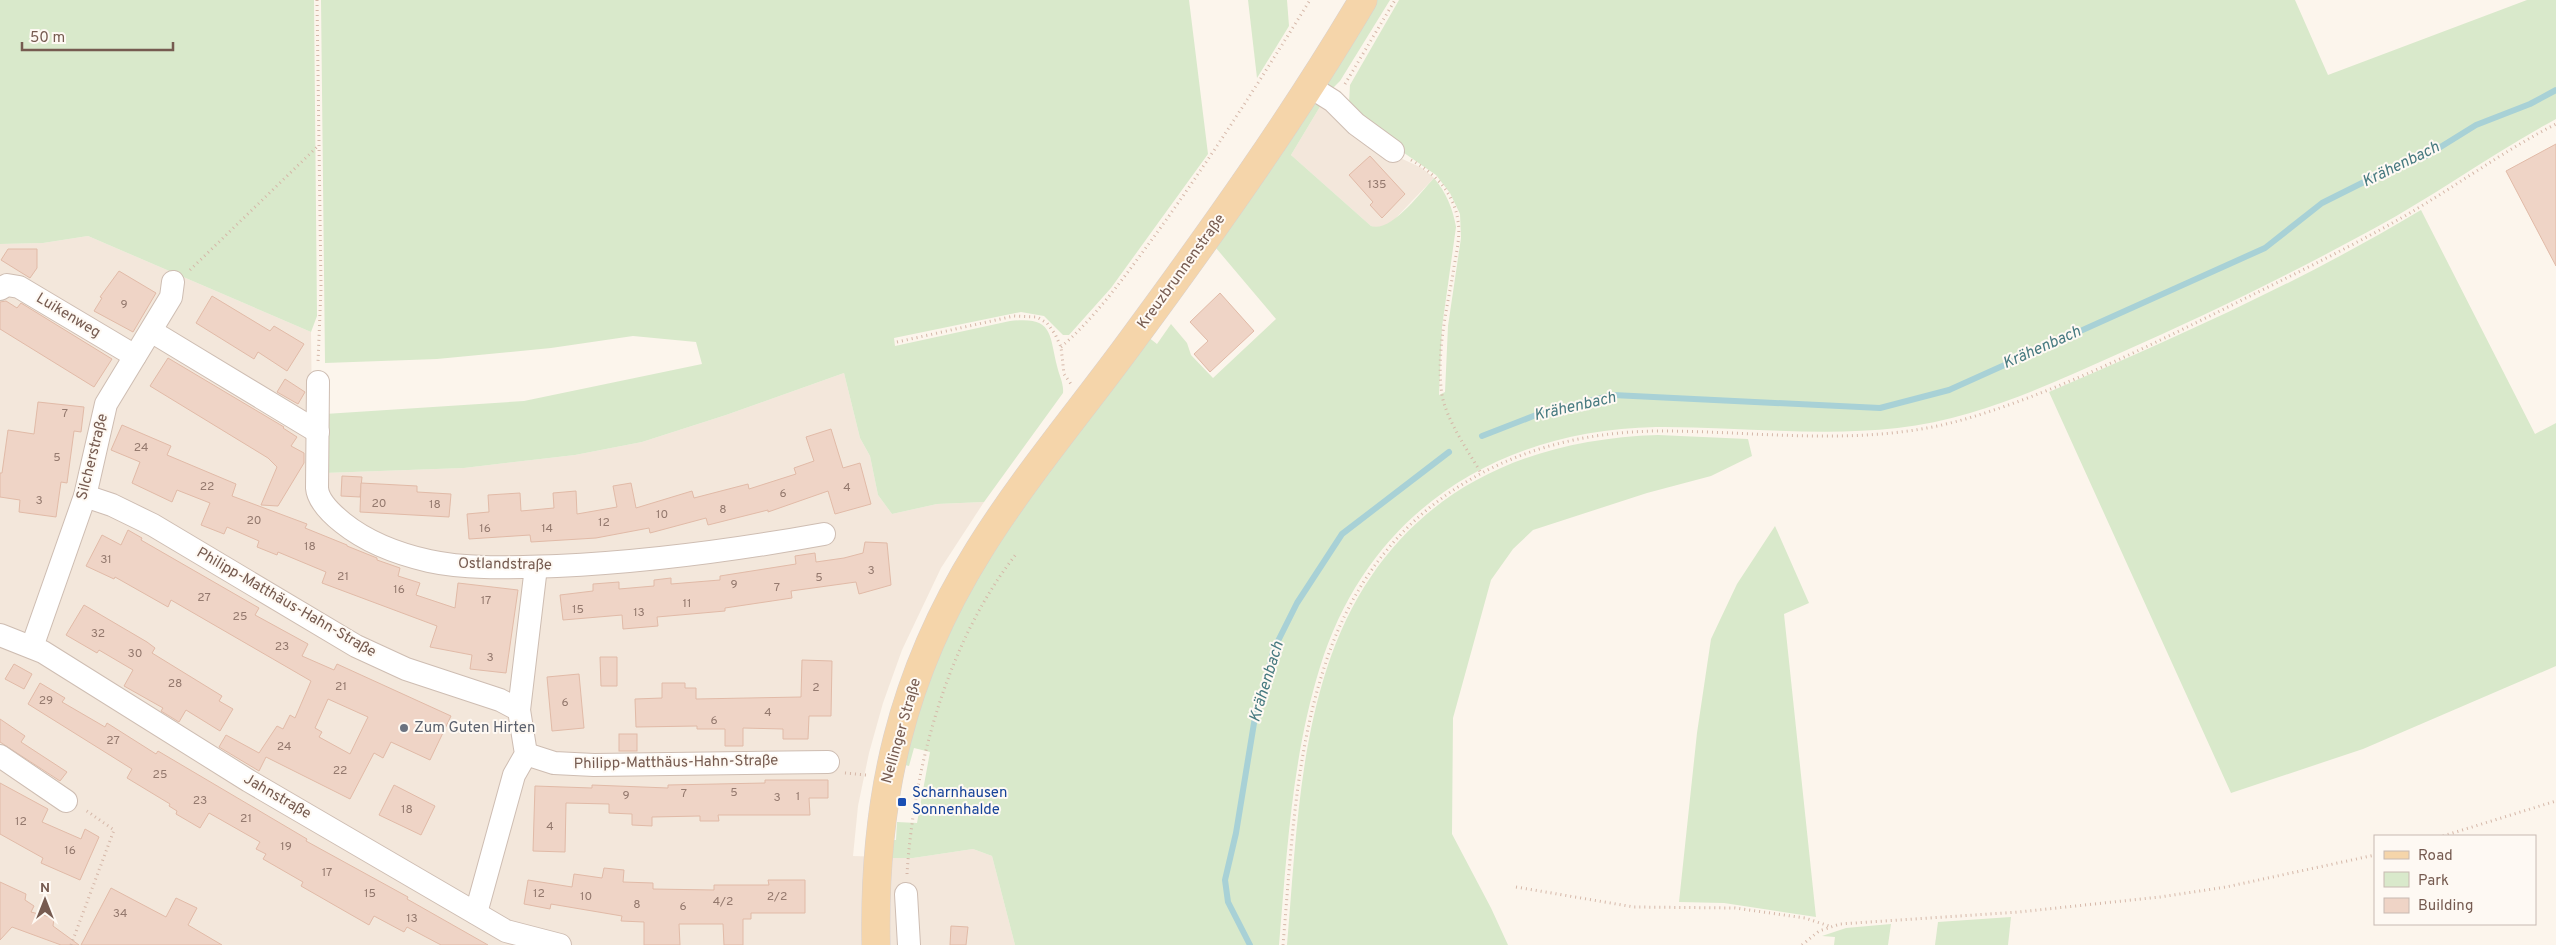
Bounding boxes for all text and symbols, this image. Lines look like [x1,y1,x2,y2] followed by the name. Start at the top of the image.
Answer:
[22,20,174,52] scale bar
[30,29,65,48] text: 50 m
[2359,138,2443,192] water label: Krähenbach
[1367,177,1387,193] house number: 135
[1134,211,1230,333] street label: Kreuzbrunnenstraße
[32,289,104,343] street label: Luikenweg
[120,297,128,313] house number: 9
[2000,322,2084,374] water label: Krähenbach
[1532,388,1618,426] water label: Krähenbach
[62,406,68,422] house number: 7
[73,412,113,502] street label: Silcherstraße
[134,440,148,456] house number: 24
[53,450,61,466] house number: 5
[200,479,214,495] house number: 22
[843,480,851,496] house number: 4
[779,486,787,502] house number: 6
[35,493,43,509] house number: 3
[371,496,387,512] house number: 20
[429,497,441,513] house number: 18
[719,502,727,518] house number: 8
[656,507,668,523] house number: 10
[246,513,262,529] house number: 20
[598,515,610,531] house number: 12
[479,521,491,537] house number: 16
[541,521,553,537] house number: 14
[304,539,316,555] house number: 18
[193,544,379,662] street label: Philipp-Matthäus-Hahn-Straße
[100,552,112,568] house number: 31
[458,555,552,575] street label: Ostlandstraße
[867,563,875,579] house number: 3
[337,569,349,585] house number: 21
[815,570,823,586] house number: 5
[730,577,738,593] house number: 9
[774,580,780,596] house number: 7
[393,582,405,598] house number: 16
[197,590,211,606] house number: 27
[481,593,491,609] house number: 17
[683,596,691,612] house number: 11
[572,602,584,618] house number: 15
[633,605,645,621] house number: 13
[233,609,247,625] house number: 25
[91,626,105,642] house number: 32
[275,639,289,655] house number: 23
[1245,639,1289,725] water label: Krähenbach
[128,646,142,662] house number: 30
[486,650,494,666] house number: 3
[168,676,182,692] house number: 28
[878,676,926,786] street label: Nellinger Straße
[335,679,347,695] house number: 21
[812,680,820,696] house number: 2
[39,693,53,709] house number: 29
[561,695,569,711] house number: 6
[764,705,772,721] house number: 4
[710,713,718,729] house number: 6
[414,719,535,738] place label: Zum Guten Hirten
[398,722,410,734] marker: Zum Guten Hirten
[106,733,120,749] house number: 27
[277,739,291,755] house number: 24
[574,752,778,774] street label: Philipp-Matthäus-Hahn-Straße
[333,763,347,779] house number: 22
[153,767,167,783] house number: 25
[240,770,314,824] street label: Jahnstraße
[912,784,1007,820] place label: Scharnhausen Sonnenhalde
[730,785,738,801] house number: 5
[681,786,687,802] house number: 7
[622,788,630,804] house number: 9
[796,789,800,805] house number: 1
[773,790,781,806] house number: 3
[193,793,207,809] house number: 23
[896,796,908,808] marker: Scharnhausen Sonnenhalde
[401,802,413,818] house number: 18
[240,811,252,827] house number: 21
[15,814,27,830] house number: 12
[546,819,554,835] house number: 4
[2374,835,2536,925] legend
[280,839,292,855] house number: 19
[64,843,76,859] house number: 16
[2418,847,2453,866] text: Road
[322,865,332,881] house number: 17
[2418,872,2449,891] text: Park
[20,875,70,925] north arrow
[40,880,50,897] text: N
[364,886,376,902] house number: 15
[533,886,545,902] house number: 12
[580,889,592,905] house number: 10
[767,889,787,905] house number: 2/2
[713,894,733,910] house number: 4/2
[633,897,641,913] house number: 8
[2418,897,2473,916] text: Building
[679,899,687,915] house number: 6
[113,906,127,922] house number: 34
[406,911,418,927] house number: 13

